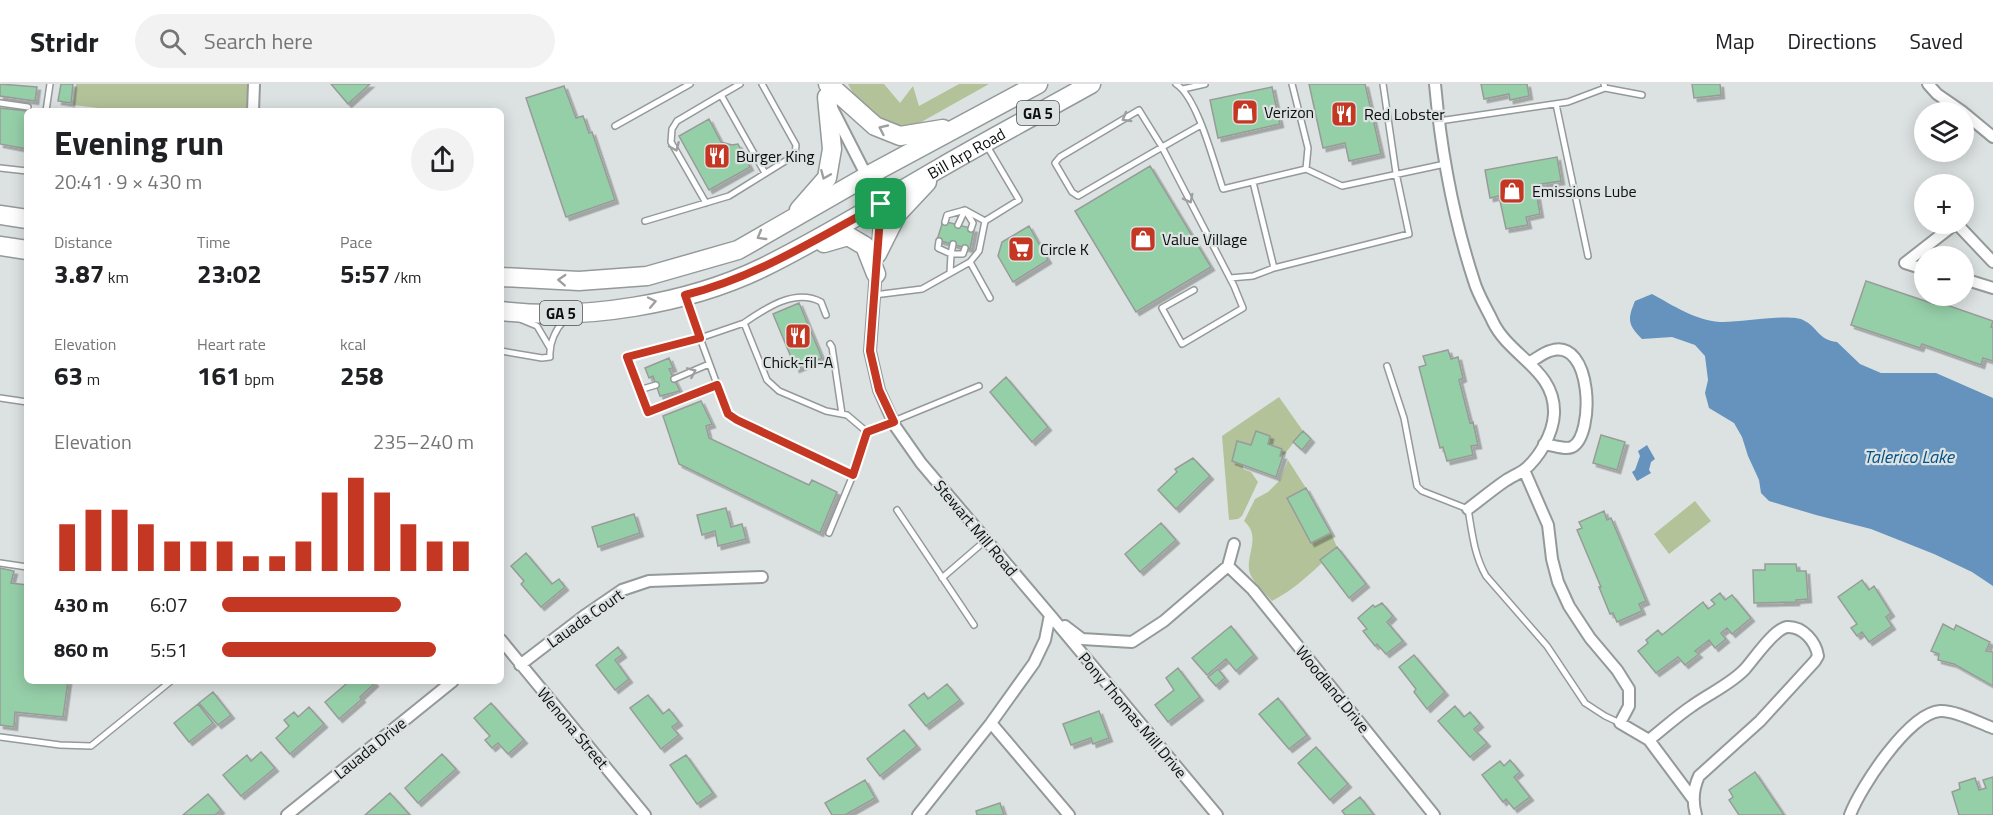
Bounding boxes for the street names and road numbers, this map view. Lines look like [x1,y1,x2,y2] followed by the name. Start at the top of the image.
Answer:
[1017,101,1059,125] road number: GA 5
[923,122,1010,185] street label: Bill Arp Road
[540,301,582,325] road number: GA 5
[928,475,1024,581] street label: Stewart Mill Road
[542,582,629,653] street label: Lauada Court
[1290,640,1376,738] street label: Woodland Drive
[1073,647,1193,783] street label: Pony Thomas Mill Drive
[532,682,615,774] street label: Wenona Street
[329,711,411,785] street label: Lauada Drive

